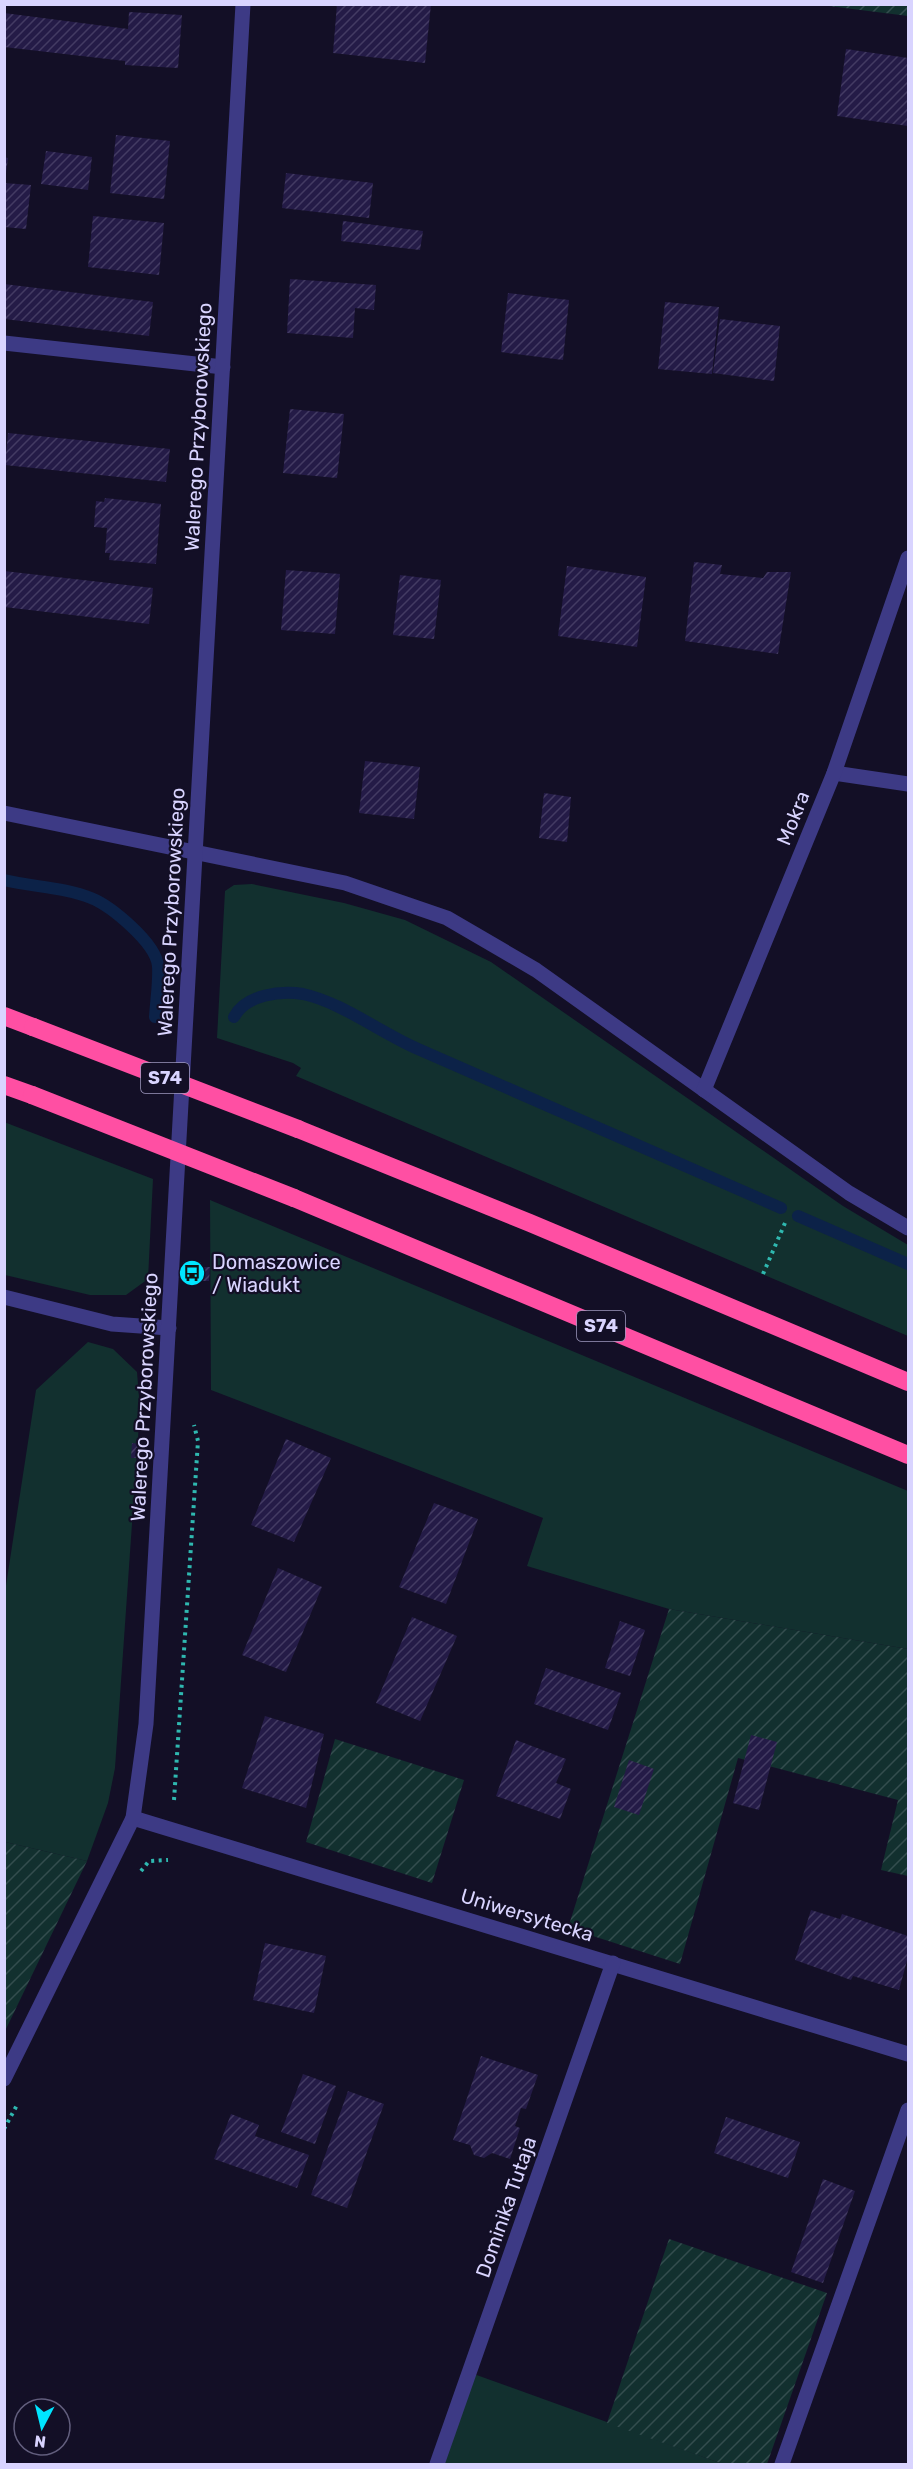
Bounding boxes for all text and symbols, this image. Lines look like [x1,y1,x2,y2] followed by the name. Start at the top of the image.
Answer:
[180,302,216,552] street label: Walerego Przyborowskiego
[153,787,189,1037] street label: Walerego Przyborowskiego
[771,787,815,849] street label: Mokra
[141,1063,189,1093] road number: S74
[212,1250,341,1297] place label: Domaszowice / Wiadukt
[177,1258,207,1288] bus stop icon: Domaszowice / Wiadukt
[126,1272,162,1522] street label: Walerego Przyborowskiego
[577,1311,625,1341] road number: S74
[458,1883,596,1947] street label: Uniwersytecka
[471,2133,541,2281] street label: Dominika Tutaja
[12,2397,72,2457] north arrow
[33,2431,47,2452] text: N

